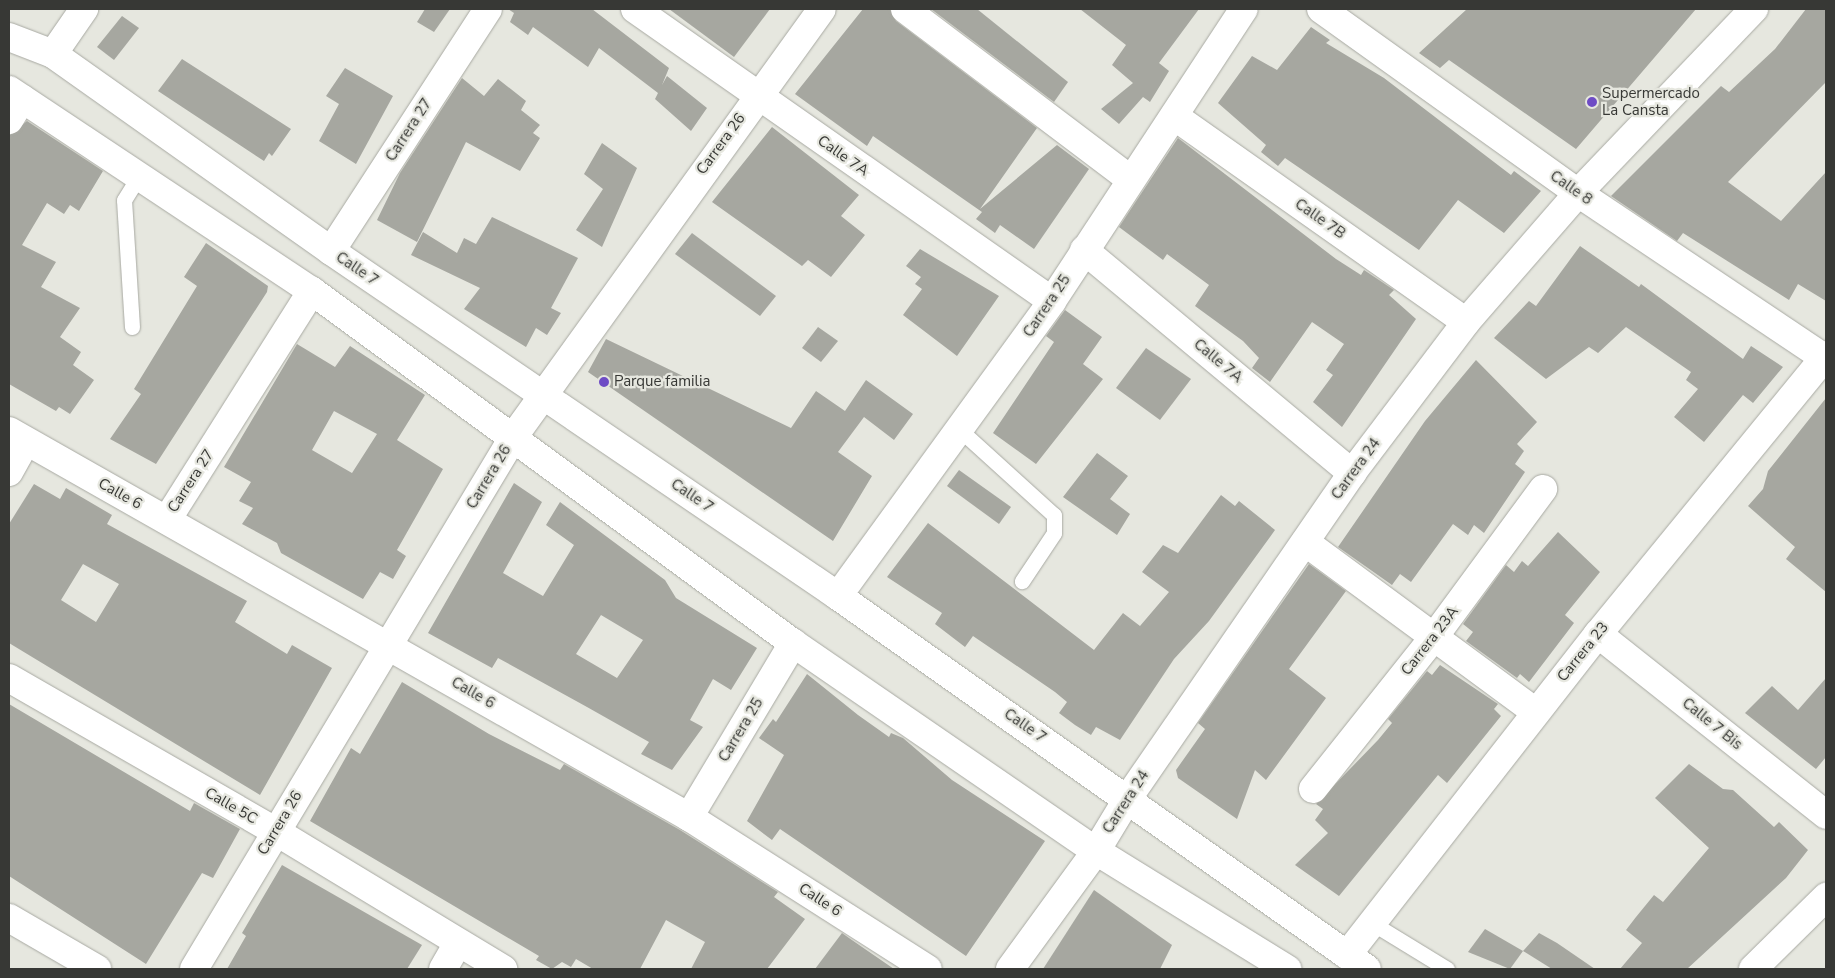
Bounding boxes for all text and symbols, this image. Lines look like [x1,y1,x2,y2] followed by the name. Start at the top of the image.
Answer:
[1602,84,1700,119] place label: Supermercado La Cansta
[382,95,436,165] street label: Carrera 27
[1586,96,1598,108] marker: Supermercado La Cansta
[693,110,749,178] street label: Carrera 26
[814,132,872,180] street label: Calle 7A
[1546,167,1596,209] street label: Calle 8
[1291,195,1349,243] street label: Calle 7B
[332,248,382,290] street label: Calle 7
[1020,271,1074,341] street label: Carrera 25
[1190,335,1246,387] street label: Calle 7A
[614,373,710,391] place label: Parque familia
[598,376,610,388] marker: Parque familia
[1328,435,1384,503] street label: Carrera 24
[463,442,515,512] street label: Carrera 26
[164,446,218,516] street label: Carrera 27
[95,475,145,513] street label: Calle 6
[667,475,717,517] street label: Calle 7
[1398,603,1462,679] street label: Carrera 23A
[1554,619,1612,685] street label: Carrera 23
[448,673,498,713] street label: Calle 6
[1678,694,1746,754] street label: Calle 7 Bis
[715,695,767,765] street label: Carrera 25
[1000,705,1050,747] street label: Calle 7
[1099,767,1153,837] street label: Carrera 24
[202,784,260,828] street label: Calle 5C
[254,788,306,858] street label: Carrera 26
[795,880,845,920] street label: Calle 6

